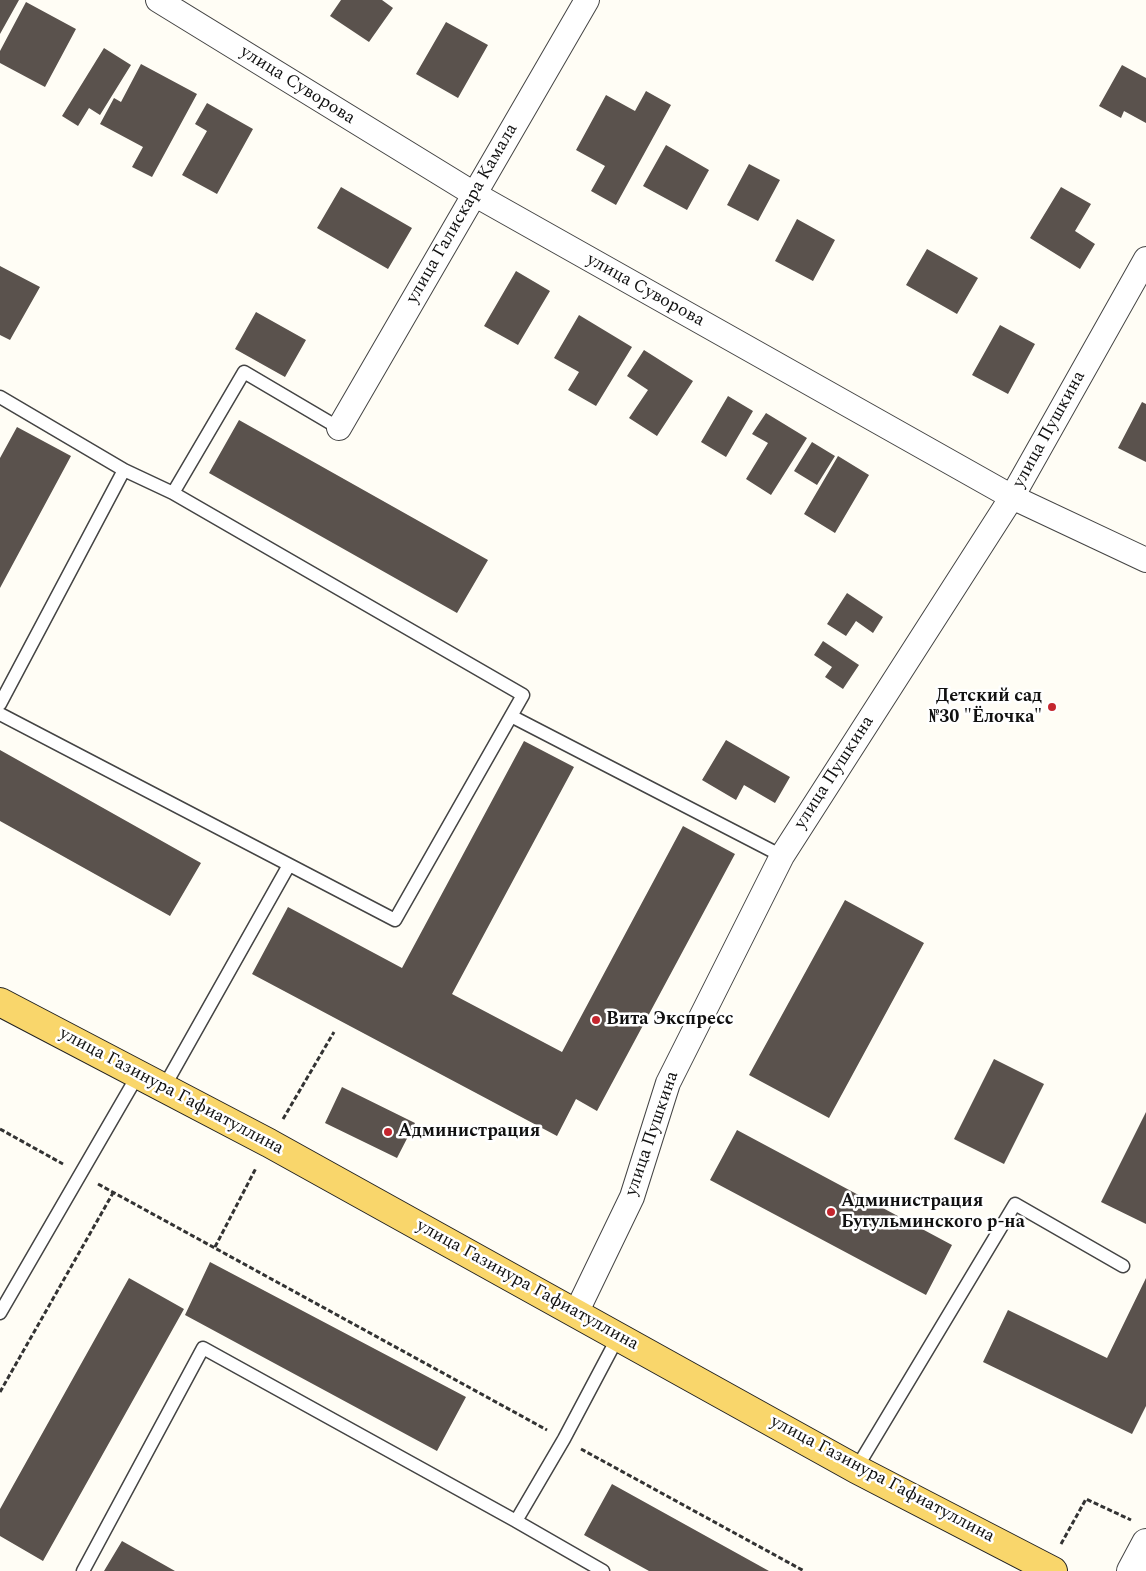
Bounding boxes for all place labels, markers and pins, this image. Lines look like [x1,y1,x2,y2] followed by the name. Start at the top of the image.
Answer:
[929,686,1042,729] place label: Детский сад №30 "Ёлочка"
[1046,701,1058,713] marker: Детский сад №30 "Ёлочка"
[606,1009,733,1031] place label: Вита Экспресс
[590,1014,602,1026] marker: Вита Экспресс
[398,1121,540,1143] place label: Администрация
[382,1126,394,1138] marker: Администрация
[841,1191,1025,1234] place label: Администрация Бугульминского р-на
[825,1206,837,1218] marker: Администрация Бугульминского р-на

